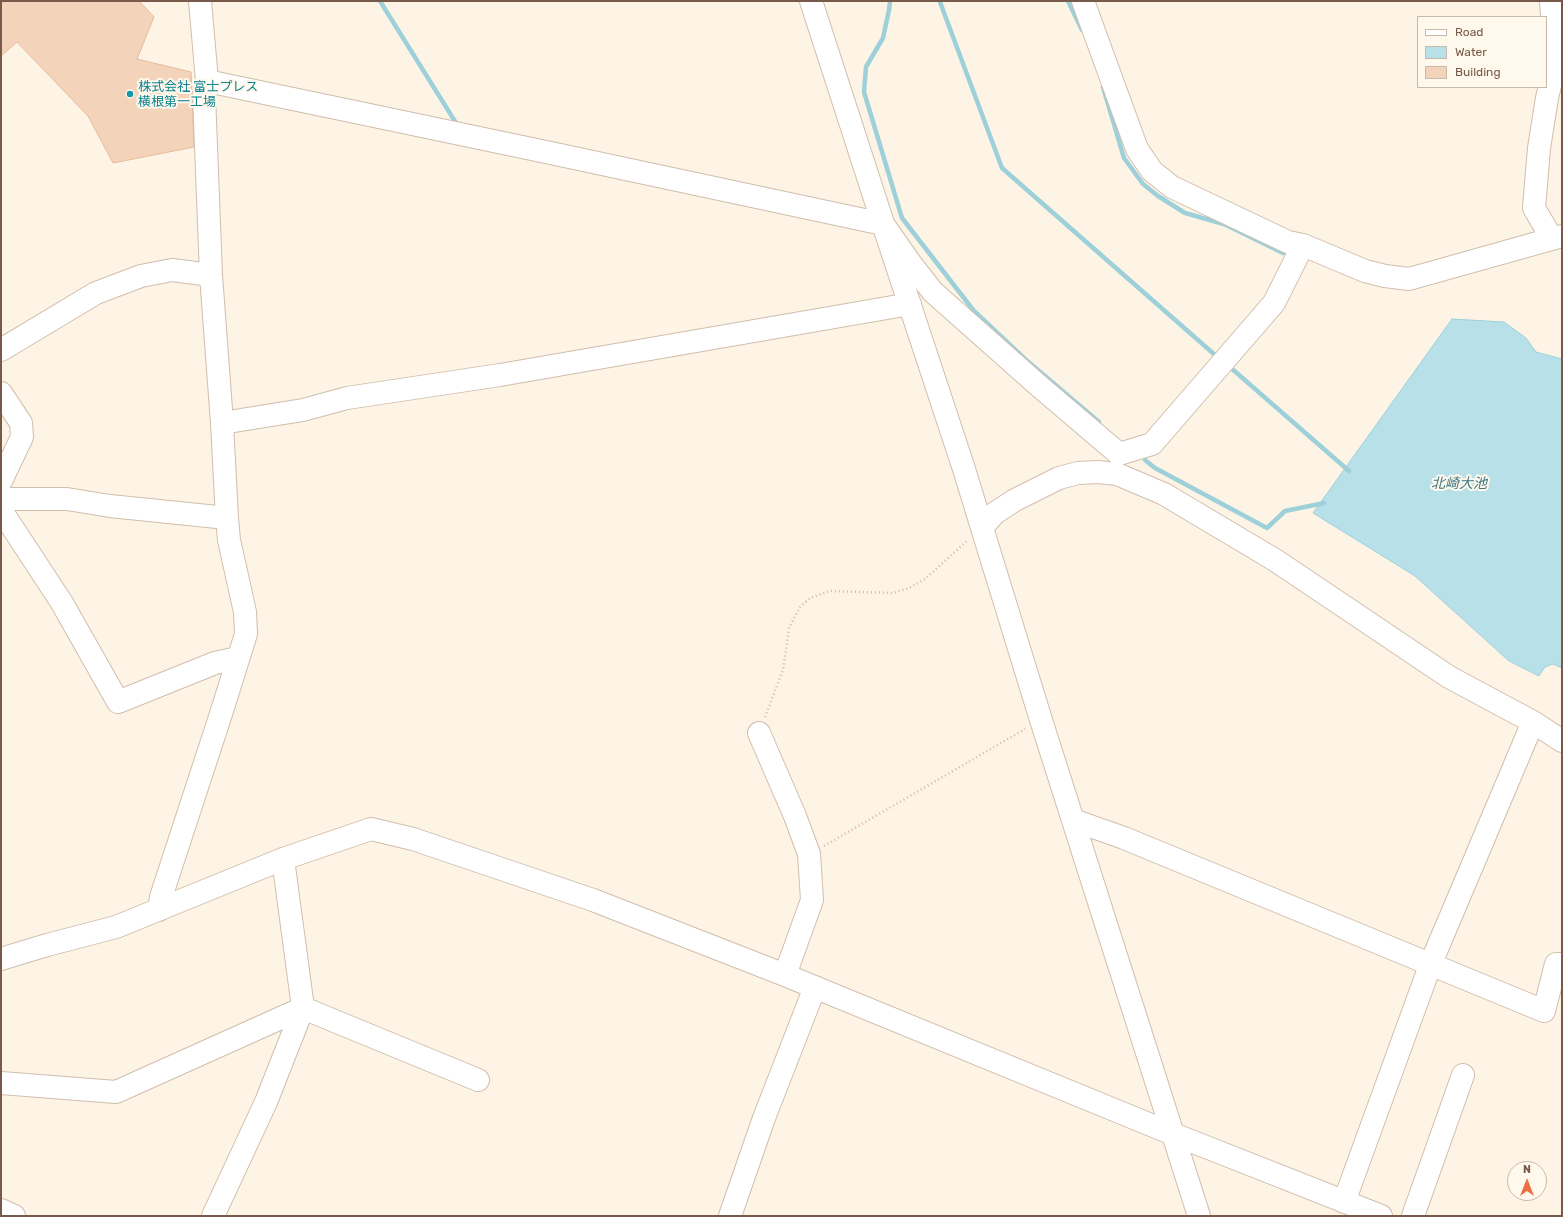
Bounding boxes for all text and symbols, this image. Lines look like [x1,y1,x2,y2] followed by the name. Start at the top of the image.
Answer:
[1417,16,1547,88] legend
[1455,25,1483,39] text: Road
[1455,45,1487,59] text: Water
[1455,65,1501,79] text: Building
[138,79,258,110] place label: 株式会社 富士プレス 横根第一工場
[125,89,135,99] marker: 株式会社 富士プレス 横根第一工場
[1431,476,1487,492] water label: 北崎大池
[1507,1161,1547,1201] north arrow
[1523,1163,1531,1176] text: N

